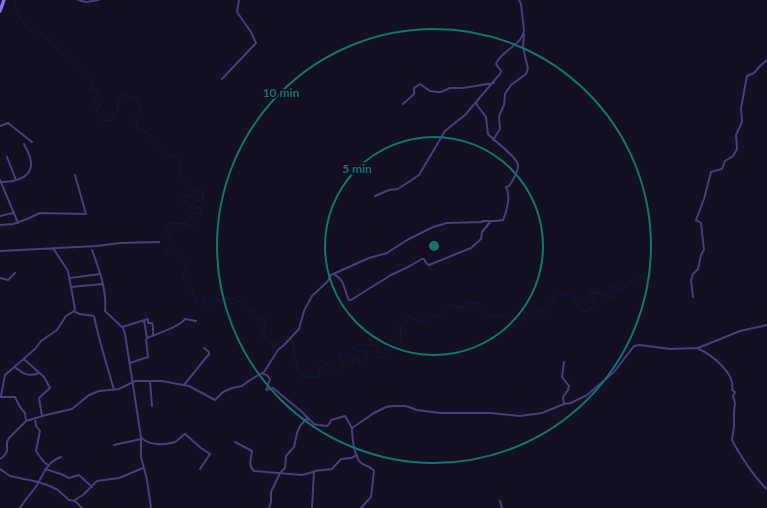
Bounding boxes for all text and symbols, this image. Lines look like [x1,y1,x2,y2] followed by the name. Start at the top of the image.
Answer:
[263,85,300,100] text: 10 min
[342,161,372,176] text: 5 min
[427,239,441,253] centre of rings

